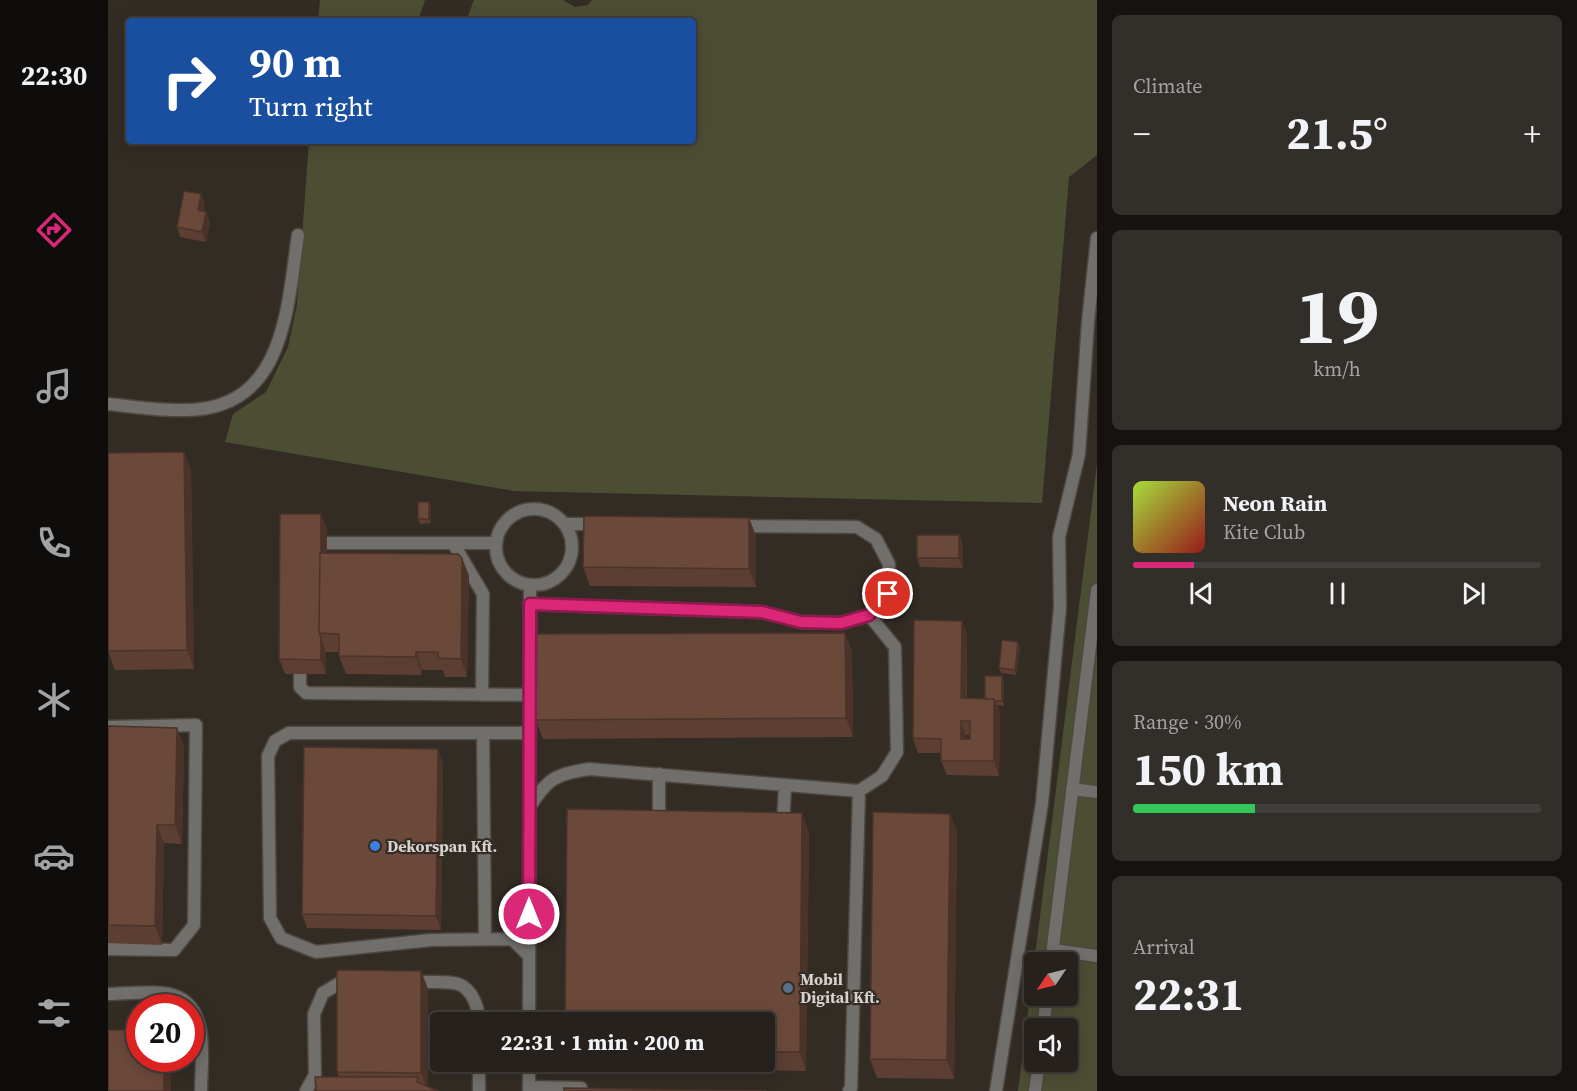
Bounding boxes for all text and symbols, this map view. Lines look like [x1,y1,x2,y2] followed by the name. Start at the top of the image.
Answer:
[249,33,342,91] text: 90 m
[150,42,228,120] icon: right
[21,57,87,94] text: 22:30
[1133,72,1202,100] text: Climate
[249,88,373,125] text: Turn right
[1286,102,1388,164] text: 21.5°
[1133,111,1151,156] text: −
[1524,111,1541,156] text: +
[33,209,75,251] icon: directions
[1295,262,1379,369] text: 19
[1313,355,1361,383] text: km/h
[33,365,75,407] icon: music
[1223,488,1327,518] text: Neon Rain
[1223,518,1305,546] text: Kite Club
[33,522,75,564] icon: phone
[862,568,913,619] pin
[871,577,904,610] icon: arrive
[1185,577,1218,610] icon: previous
[1321,577,1354,610] icon: pause
[1457,577,1490,610] icon: next
[33,679,75,721] icon: climate
[1133,708,1242,736] text: Range · 30%
[1133,738,1284,800] text: 150 km
[33,835,75,877] icon: car
[387,835,497,857] place label: Dekorspan Kft.
[368,839,382,853] marker: Dekorspan Kft.
[497,882,561,946] position arrow
[1133,933,1195,961] text: Arrival
[1024,952,1078,1006] north arrow
[1024,952,1078,1072] map controls
[1133,963,1244,1025] text: 22:31
[800,968,880,1008] place label: Mobil Digital Kft.
[781,981,795,995] marker: Mobil Digital Kft.
[33,992,75,1034] icon: filters
[126,994,204,1072] speed limit sign: 20
[1024,1018,1078,1072] button: sound
[501,1027,704,1057] text: 22:31 · 1 min · 200 m

